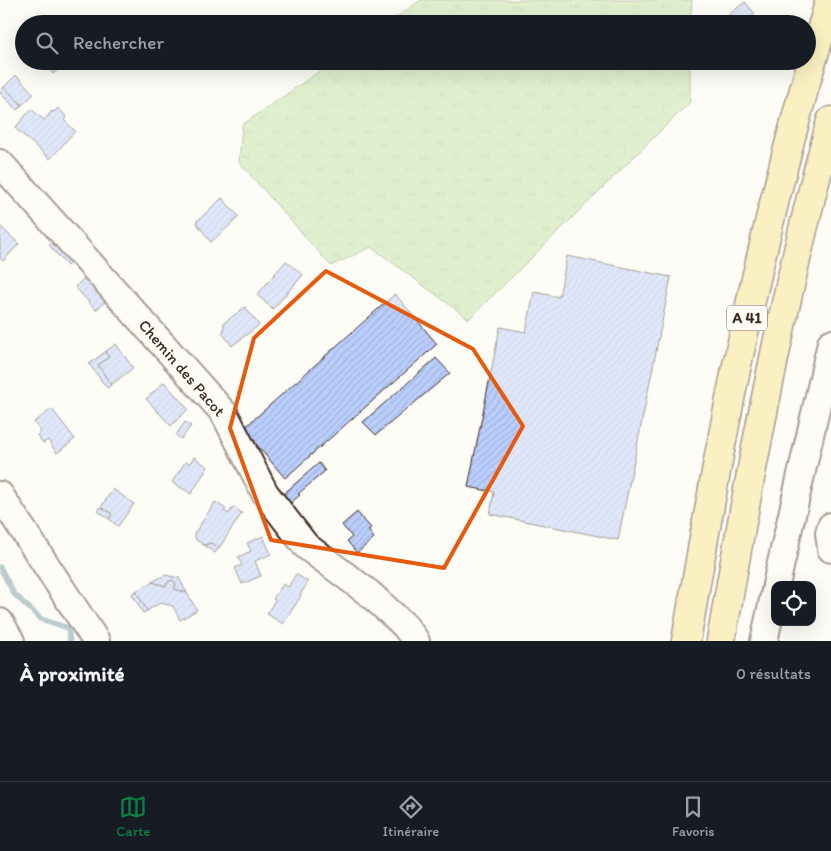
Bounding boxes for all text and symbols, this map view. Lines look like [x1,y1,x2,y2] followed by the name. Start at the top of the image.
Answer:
[15,15,816,70] search box
[33,29,61,57] icon: search
[73,31,164,54] text: Rechercher
[727,306,767,330] road number: A 41
[135,316,229,420] street label: Chemin des Pacot
[771,581,816,626] map controls
[771,581,816,626] button: locate
[20,661,125,686] text: À proximité
[736,664,811,683] text: 0 résultats
[116,793,150,840] tab: Carte
[383,793,439,840] tab: Itinéraire
[672,793,715,840] tab: Favoris

